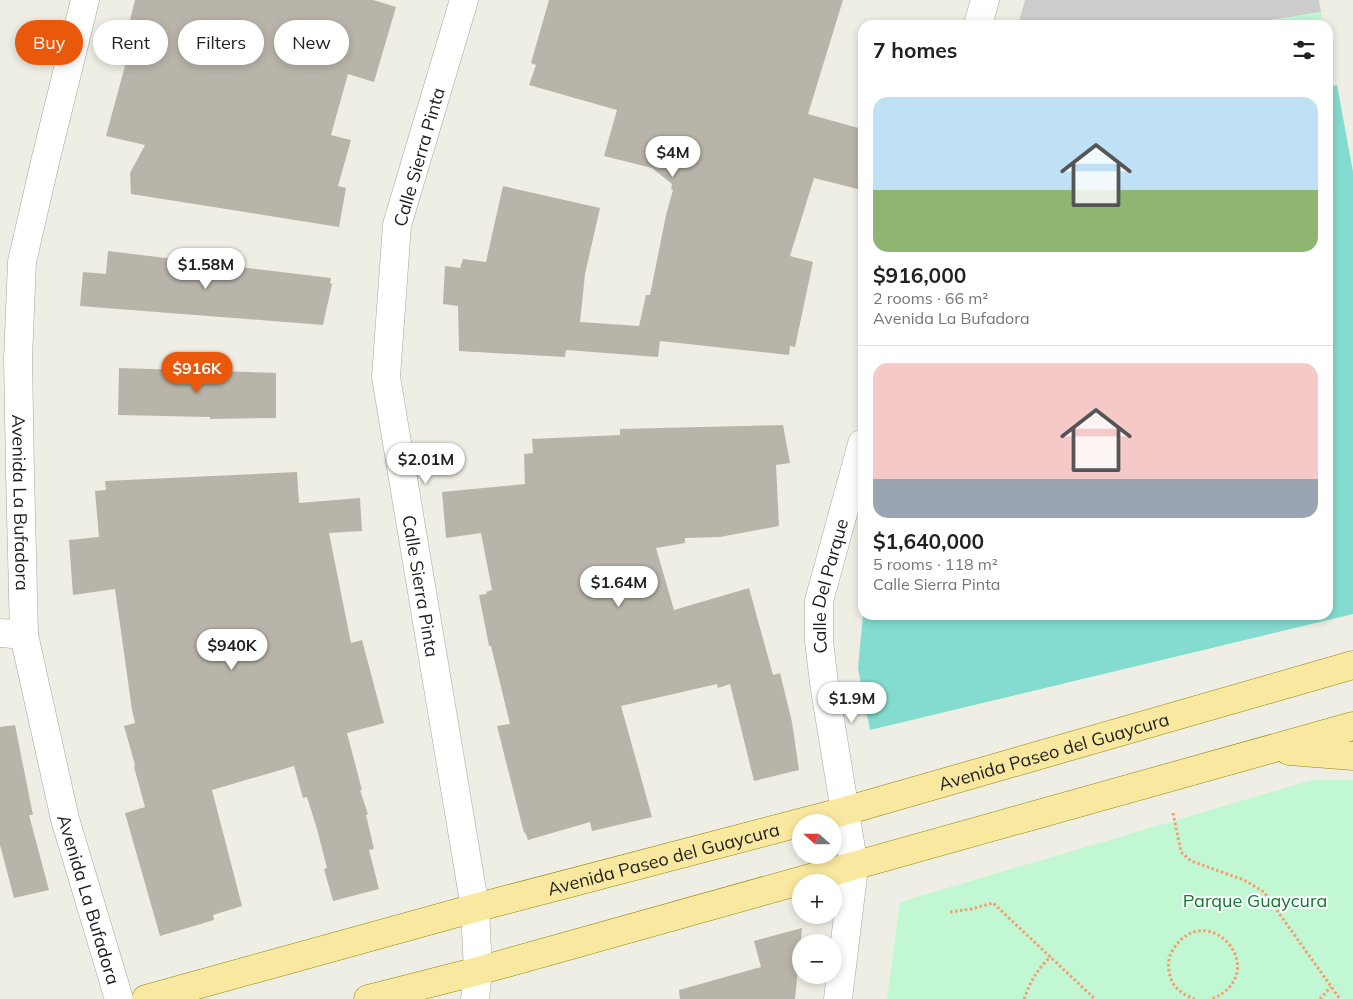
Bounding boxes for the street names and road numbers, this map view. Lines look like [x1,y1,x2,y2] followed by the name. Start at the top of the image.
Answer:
[388,85,450,229] street label: Calle Sierra Pinta
[7,414,34,591] street label: Avenida La Bufadora
[398,513,444,659] street label: Calle Sierra Pinta
[806,516,853,655] street label: Calle Del Parque
[936,707,1172,795] street label: Avenida Paseo del Guaycura
[53,812,125,987] street label: Avenida La Bufadora
[545,817,782,900] street label: Avenida Paseo del Guaycura

